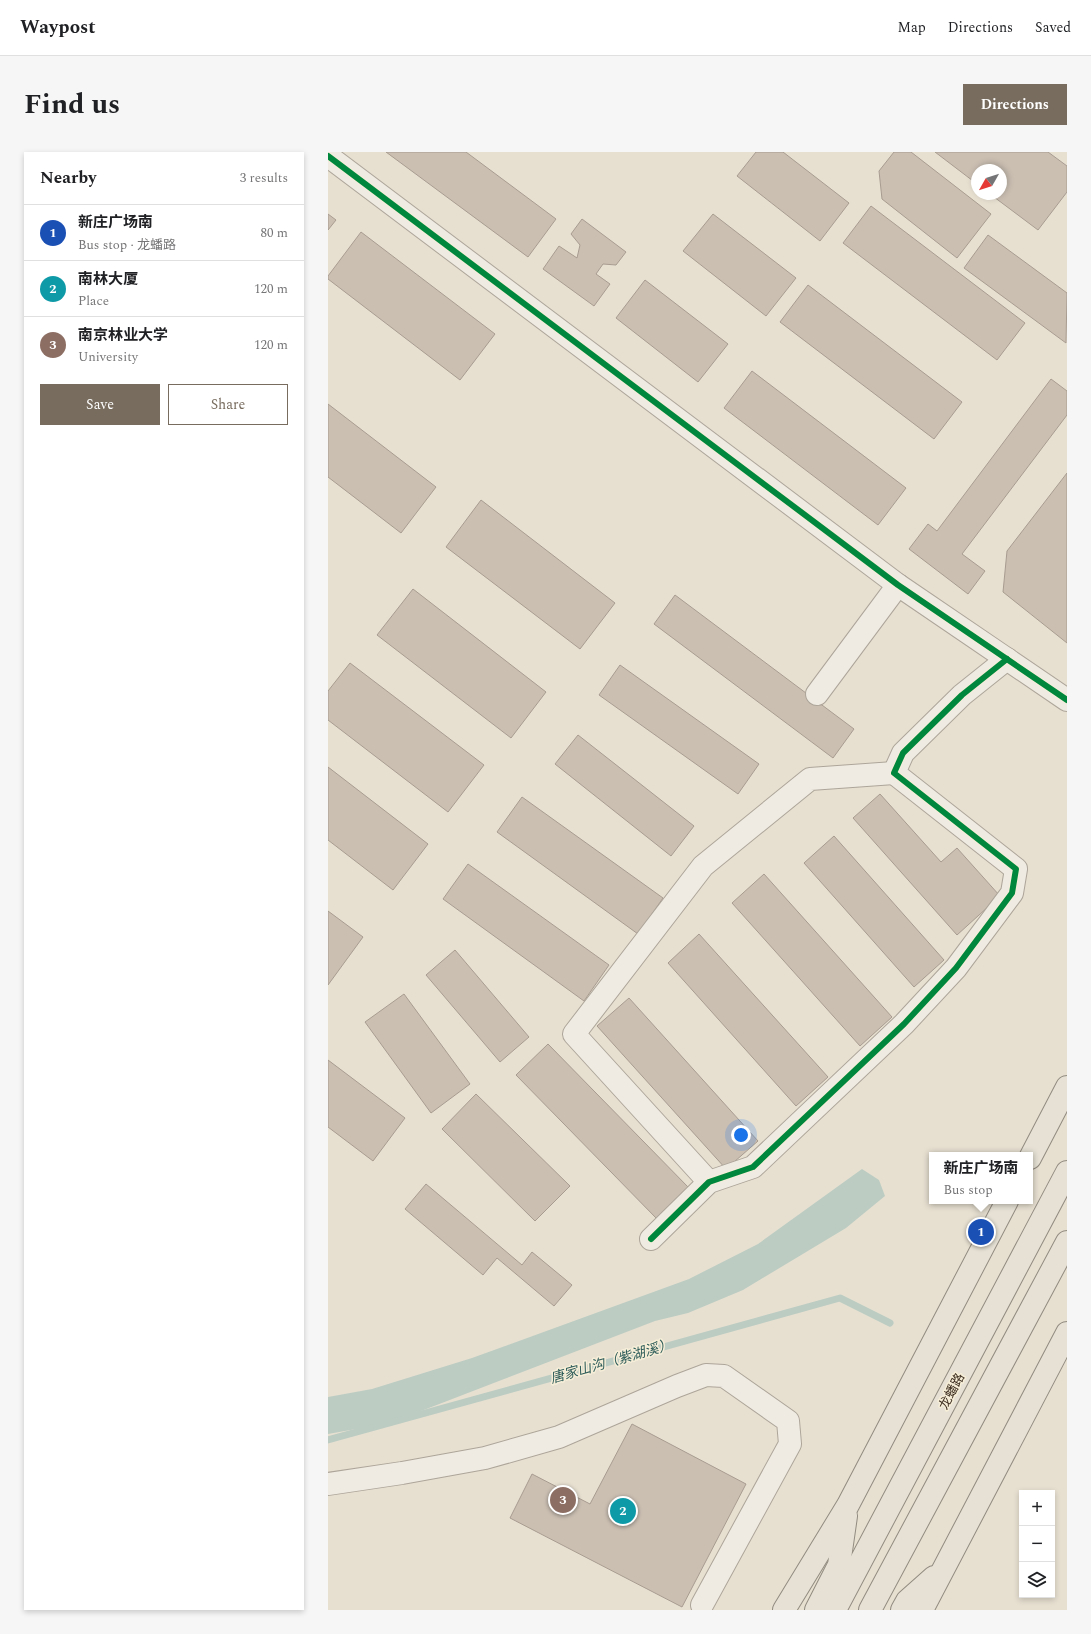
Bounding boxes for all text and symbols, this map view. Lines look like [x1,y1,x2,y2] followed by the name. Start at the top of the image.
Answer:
[20,13,96,42] text: Waypost
[898,17,926,38] text: Map
[948,17,1013,38] text: Directions
[1035,17,1071,38] text: Saved
[24,83,120,126] text: Find us
[963,84,1067,125] button: Directions
[971,164,1007,200] north arrow
[40,165,96,191] text: Nearby
[240,168,288,188] text: 3 results
[78,211,153,234] text: 新庄广场南
[49,223,57,243] text: 1
[261,223,288,243] text: 80 m
[78,235,176,255] text: Bus stop · 龙蟠路
[78,268,138,291] text: 南林大厦
[49,279,57,299] text: 2
[254,279,288,299] text: 120 m
[78,291,109,311] text: Place
[78,324,168,347] text: 南京林业大学
[49,335,57,355] text: 3
[254,335,288,355] text: 120 m
[78,347,138,367] text: University
[40,384,160,425] button: Save
[168,384,288,425] button: Share
[731,1125,751,1145] your location
[929,1152,1033,1204] popup
[943,1157,1019,1180] text: 新庄广场南
[943,1180,993,1200] text: Bus stop
[968,1217,994,1247] pin: 1
[548,1334,675,1389] water label: 唐家山沟（紫湖溪）
[934,1370,970,1413] street label: 龙蟠路
[550,1485,576,1515] pin: 3
[1019,1490,1055,1598] map controls
[1019,1490,1055,1526] button: +
[610,1496,636,1526] pin: 2
[1019,1526,1055,1562] button: −
[1019,1562,1055,1598] button: layers

